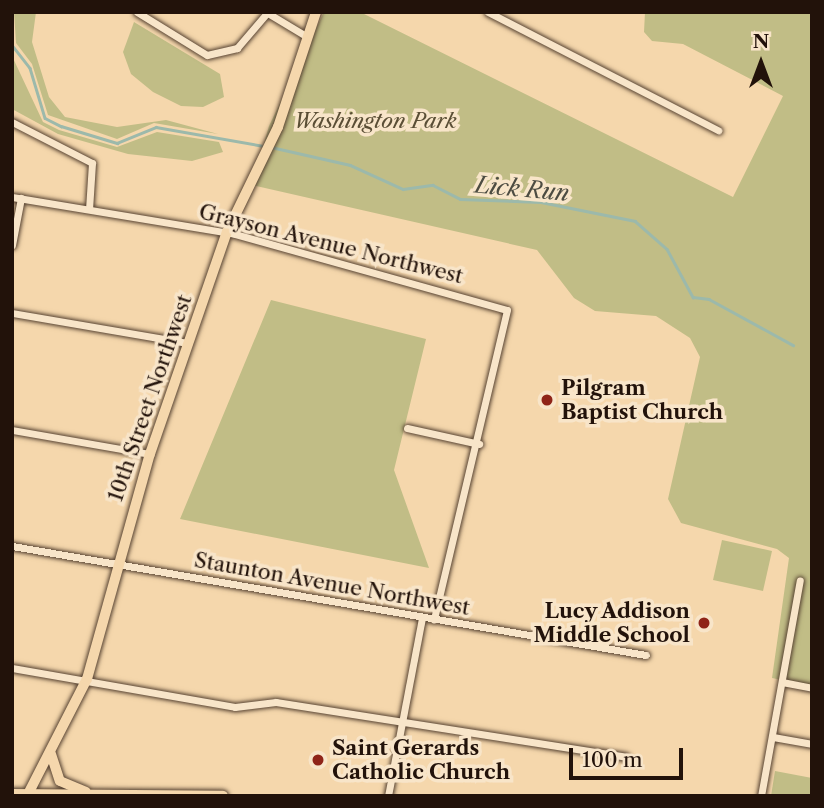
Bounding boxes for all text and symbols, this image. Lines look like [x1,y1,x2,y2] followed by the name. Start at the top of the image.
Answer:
[726,28,796,98] north arrow
[753,30,769,53] text: N
[293,108,457,134] park label: Washington Park
[474,171,570,207] water label: Lick Run
[196,199,466,289] street label: Grayson Avenue Northwest
[103,291,197,505] street label: 10th Street Northwest
[561,375,723,425] place label: Pilgram Baptist Church
[539,392,555,408] marker: Pilgram Baptist Church
[192,547,472,621] street label: Staunton Avenue Northwest
[534,598,690,648] place label: Lucy Addison Middle School
[696,615,712,631] marker: Lucy Addison Middle School
[572,734,686,778] scale bar
[332,735,510,785] place label: Saint Gerards Catholic Church
[582,747,643,772] text: 100 m
[310,752,326,768] marker: Saint Gerards Catholic Church

